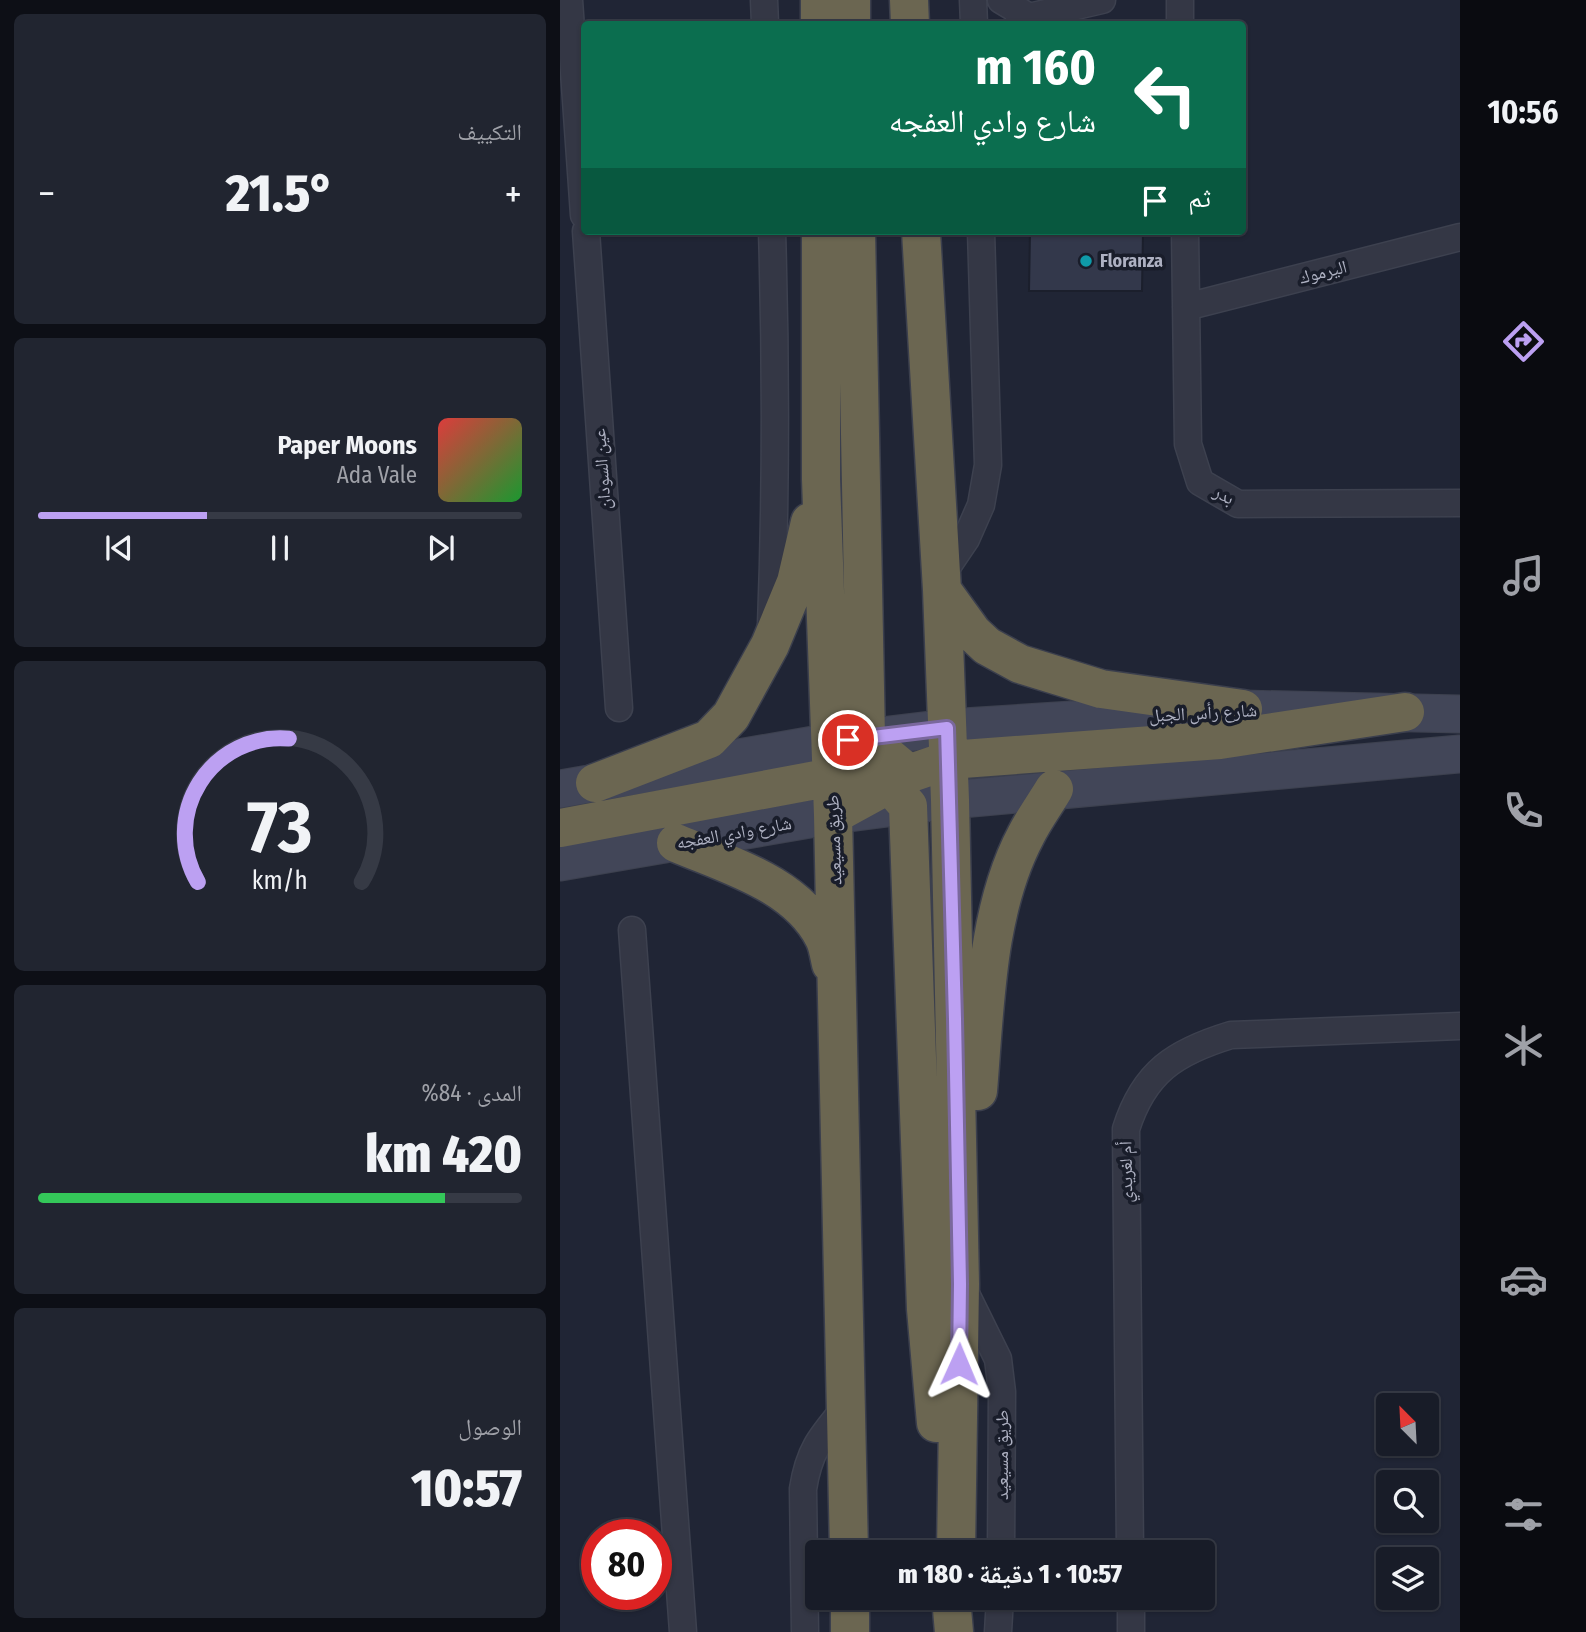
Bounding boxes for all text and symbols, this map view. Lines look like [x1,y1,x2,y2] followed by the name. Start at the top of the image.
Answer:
[975,38,1096,97] text: 160 m
[1120,49,1211,140] icon: left
[1487,93,1559,131] text: 10:56
[889,102,1096,140] text: شارع وادي العفجه
[457,118,522,146] text: التكييف
[226,162,334,225] text: 21.5°
[38,171,55,217] text: −
[505,171,522,217] text: +
[1136,182,1174,220] icon: arrive
[1188,183,1211,214] text: ثم
[1100,250,1163,272] place label: Floranza
[1078,253,1094,269] marker: Floranza
[1297,255,1349,289] street label: اليرموك
[1499,317,1548,366] icon: directions
[588,428,616,510] street label: عين السودان
[277,430,417,461] text: Paper Moons
[337,461,417,489] text: Ada Vale
[1209,480,1238,510] street label: بدر
[100,529,138,567] icon: previous
[261,529,299,567] icon: pause
[422,529,460,567] icon: next
[1499,551,1548,600] icon: music
[1148,699,1258,727] street label: شارع رأس الجبل
[818,710,878,770] pin
[829,721,867,759] icon: arrive
[247,784,313,871] text: 73
[1499,786,1548,835] icon: phone
[821,795,847,885] street label: طريق مسيعيد
[675,812,794,857] street label: شارع وادي العفجه
[252,866,308,896] text: km/h
[1499,1021,1548,1070] icon: climate
[421,1079,522,1107] text: المدى · 84%
[365,1123,522,1186] text: 420 km
[1114,1141,1141,1203] street label: أم لغريدي
[1499,1255,1548,1304] icon: car
[922,1327,996,1401] position arrow
[1376,1393,1438,1456] north arrow
[1376,1393,1439,1610] map controls
[991,1410,1013,1500] street label: طريق مسيعيد
[458,1413,522,1441] text: الوصول
[411,1457,522,1520] text: 10:57
[1376,1470,1439,1533] button: search
[1499,1490,1548,1539] icon: filters
[581,1519,672,1610] speed limit sign: 80
[1376,1547,1439,1610] button: layers
[898,1559,1122,1590] text: 10:57 · 1 دقيقة · 180 m

